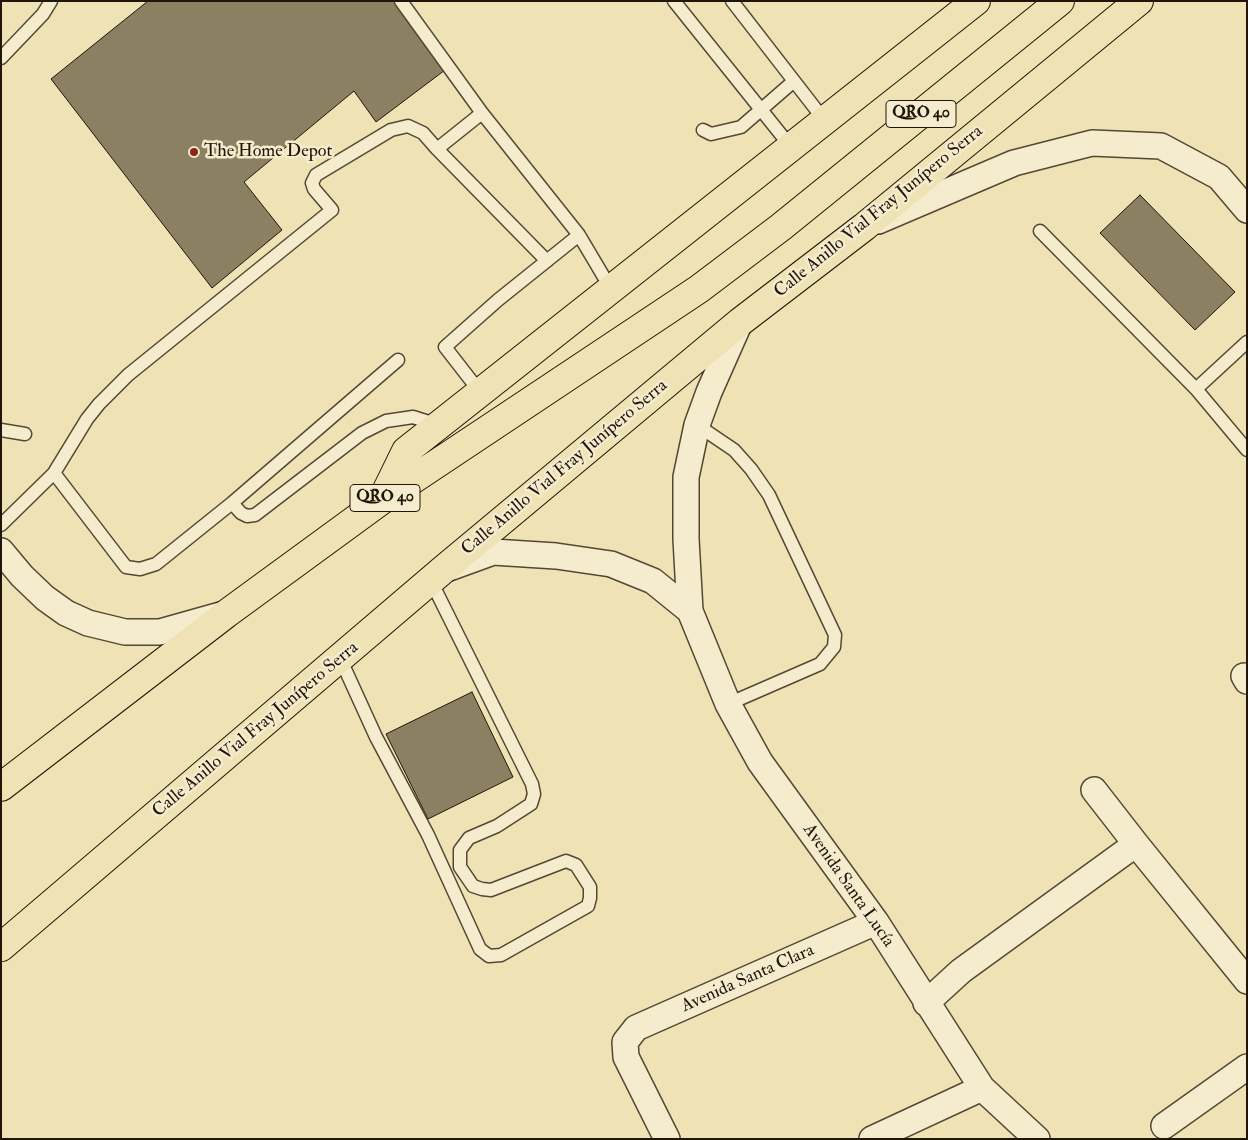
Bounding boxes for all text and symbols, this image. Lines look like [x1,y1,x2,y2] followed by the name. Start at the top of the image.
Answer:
[886,100,956,128] road number: QRO 40
[770,121,988,303] street label: Calle Anillo Vial Fray Junípero Serra
[204,141,332,163] place label: The Home Depot
[188,146,200,158] marker: The Home Depot
[458,375,672,561] street label: Calle Anillo Vial Fray Junípero Serra
[350,484,420,512] road number: QRO 40
[149,637,363,823] street label: Calle Anillo Vial Fray Junípero Serra
[797,820,899,952] street label: Avenida Santa Lucía
[678,940,818,1018] street label: Avenida Santa Clara

